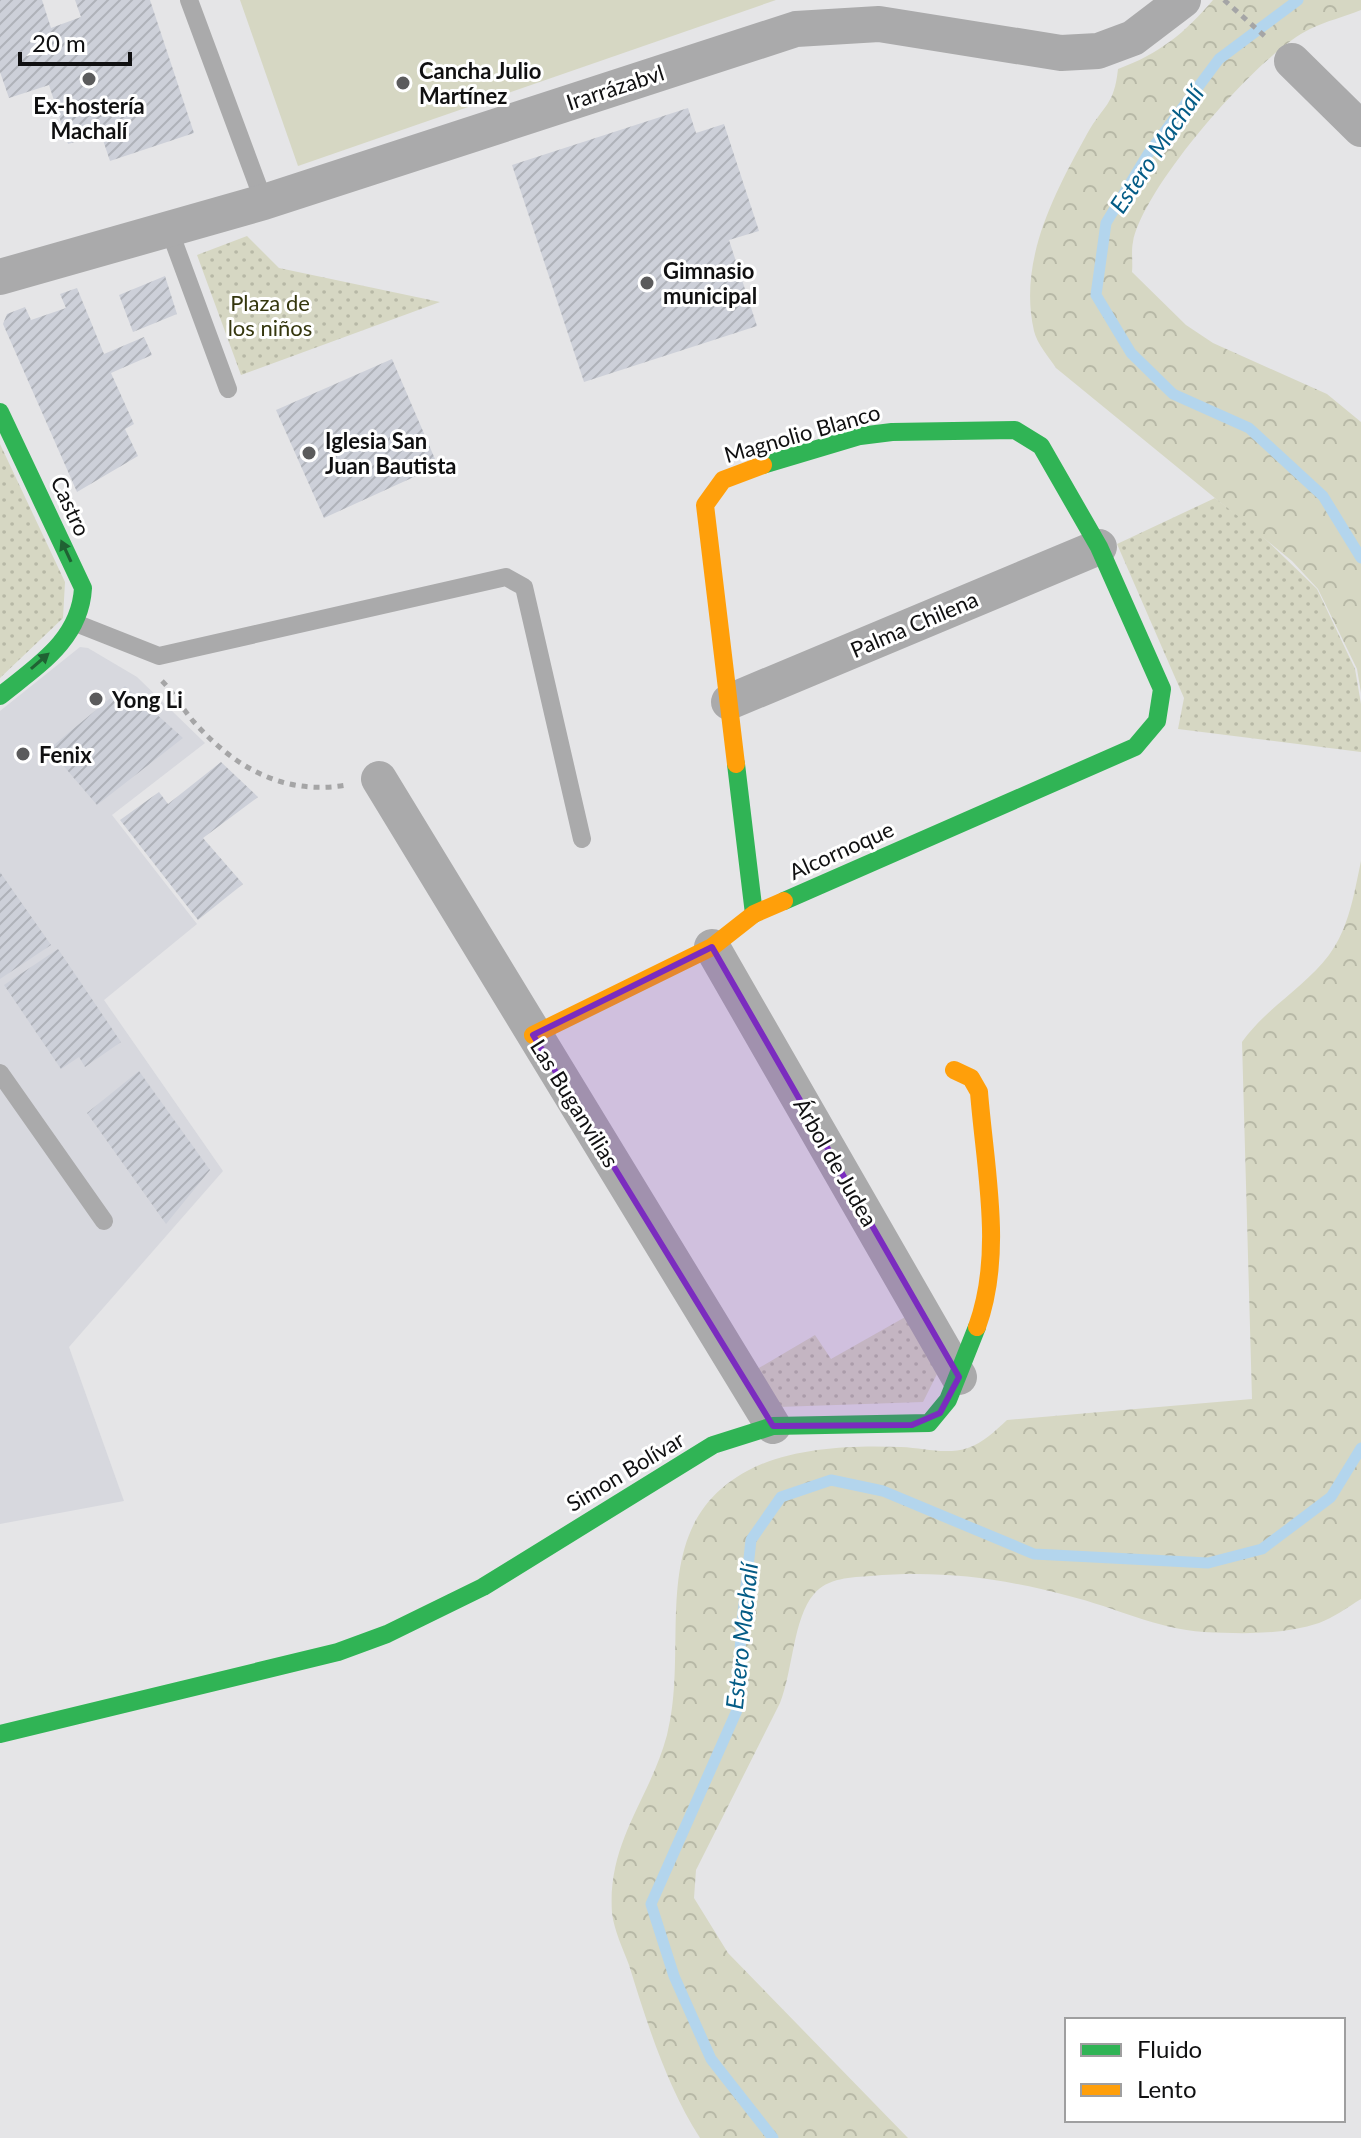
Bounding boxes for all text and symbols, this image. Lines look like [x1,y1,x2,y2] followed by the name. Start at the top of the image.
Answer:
[20,16,130,66] scale bar
[32,28,86,57] text: 20 m
[419,57,541,109] place label: Cancha Julio Martínez
[563,59,667,115] street label: Irarrázabvl
[80,70,98,88] marker: Ex-hostería Machalí
[394,74,412,92] marker: Cancha Julio Martínez
[1103,78,1211,218] water label: Estero Machalí
[33,92,145,144] place label: Ex-hostería Machalí
[663,257,757,309] place label: Gimnasio municipal
[638,274,656,292] marker: Gimnasio municipal
[228,289,312,341] park label: Plaza de los niños
[721,398,883,468] street label: Magnolio Blanco
[325,427,457,479] place label: Iglesia San Juan Bautista
[300,444,318,462] marker: Iglesia San Juan Bautista
[45,472,97,540] street label: Castro
[59,539,73,562] one-way arrow
[846,585,982,663] street label: Palma Chilena
[30,653,50,670] one-way arrow
[111,686,183,713] place label: Yong Li
[87,690,105,708] marker: Yong Li
[39,741,92,768] place label: Fenix
[14,745,32,763] marker: Fenix
[784,815,898,885] street label: Alcornoque
[525,1034,625,1172] street label: Las Buganvilias
[788,1093,884,1231] street label: Árbol de Judea
[561,1425,689,1517] street label: Simon Bolívar
[719,1559,763,1711] water label: Estero Machalí
[1065,2018,1345,2122] legend
[1137,2034,1202,2063] text: Fluido
[1137,2074,1197,2103] text: Lento

